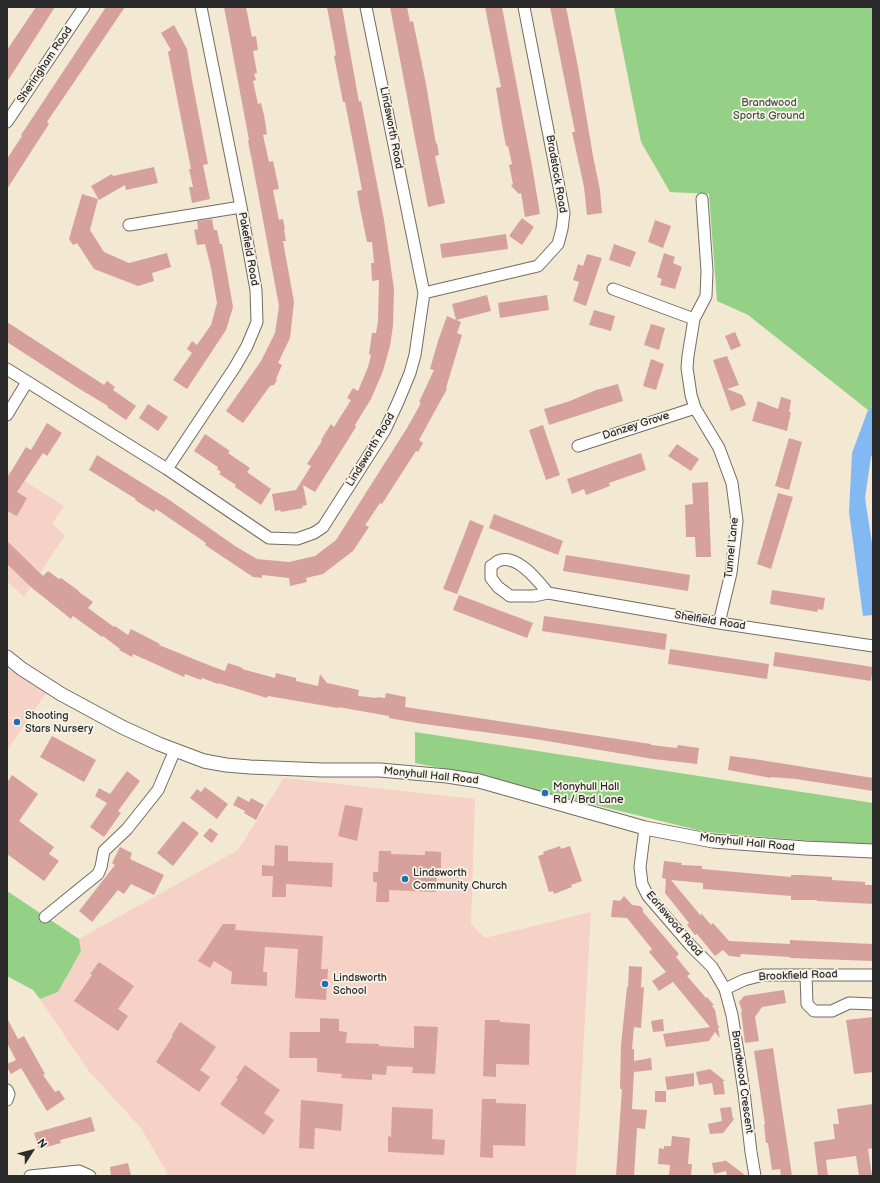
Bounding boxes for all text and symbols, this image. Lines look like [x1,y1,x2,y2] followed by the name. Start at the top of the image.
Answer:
[15,24,75,106] street label: Sheringham Road
[377,86,405,170] street label: Lindsworth Road
[733,96,805,122] park label: Brandwood Sports Ground
[543,134,569,214] street label: Bradstock Road
[235,211,261,287] street label: Pakefield Road
[601,409,671,443] street label: Danzey Grove
[344,411,398,489] street label: Lindsworth Road
[722,517,742,579] street label: Tunnel Lane
[673,609,747,633] street label: Shelfield Road
[25,709,93,735] place label: Shooting Stars Nursery
[12,717,22,727] marker: Shooting Stars Nursery
[383,764,479,788] street label: Monyhull Hall Road
[553,780,624,806] place label: Monyhull Hall Rd / Brd Lane
[540,788,550,798] marker: Monyhull Hall Rd / Brd Lane
[699,831,795,855] street label: Monyhull Hall Road
[413,866,507,892] place label: Lindsworth Community Church
[400,874,410,884] marker: Lindsworth Community Church
[643,889,705,959] street label: Earlswood Road
[758,968,838,984] street label: Brookfield Road
[333,971,387,997] place label: Lindsworth School
[320,979,330,989] marker: Lindsworth School
[728,1030,756,1134] street label: Brandwood Crescent
[12,1131,52,1171] north arrow
[34,1136,50,1151] text: N

